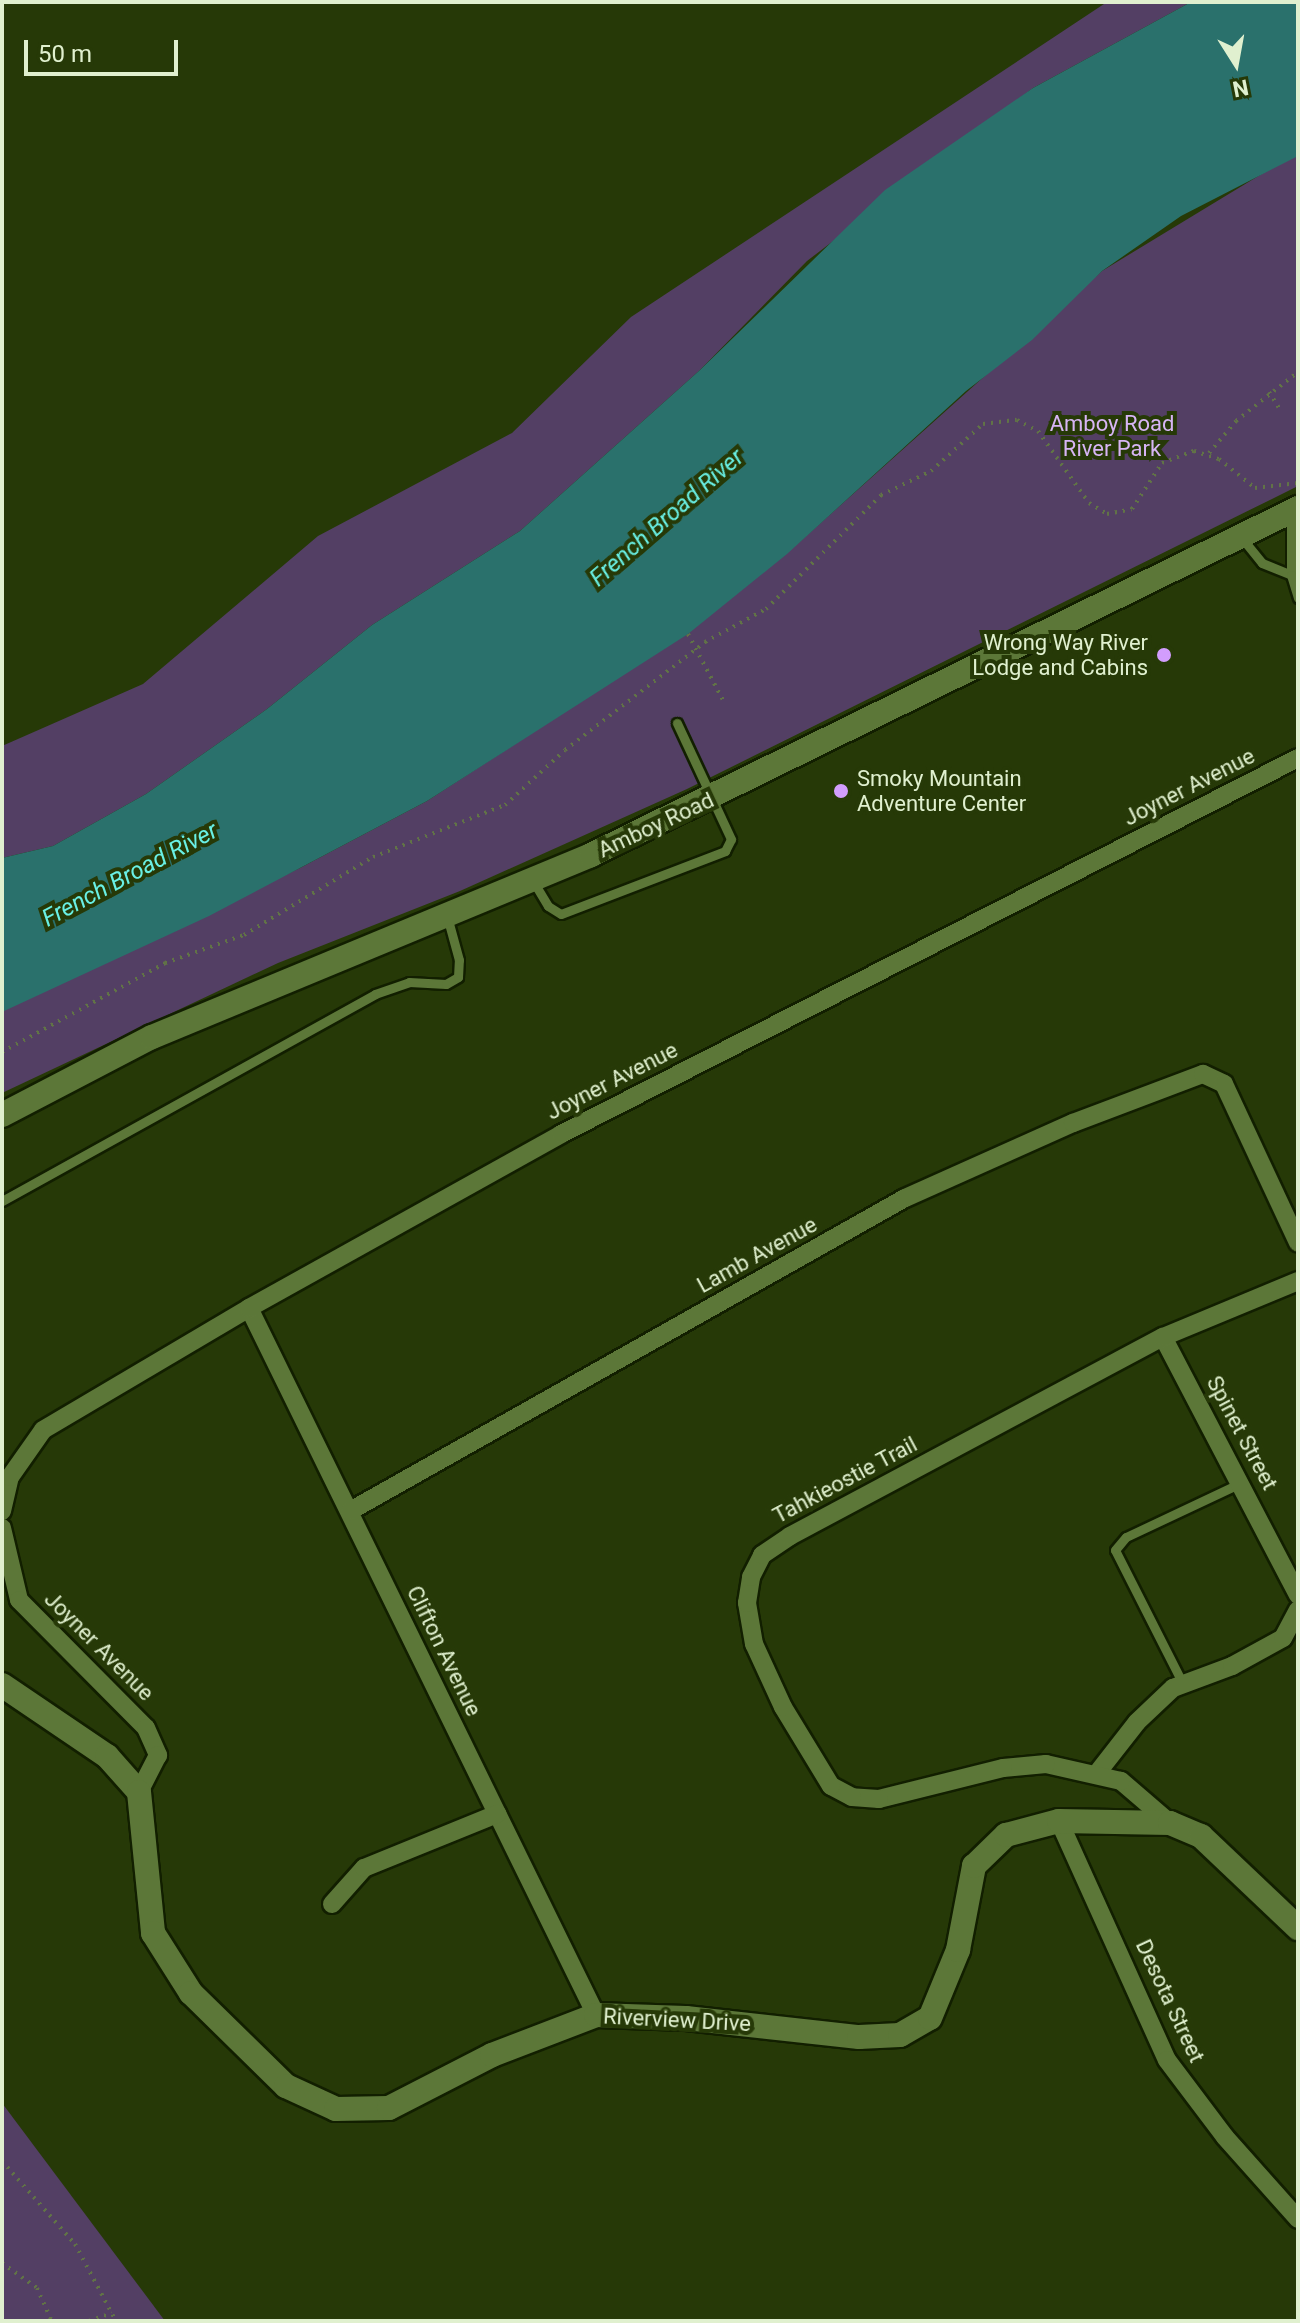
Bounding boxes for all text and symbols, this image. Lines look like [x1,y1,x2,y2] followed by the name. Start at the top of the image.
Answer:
[28,24,182,74] scale bar
[1196,24,1276,104] north arrow
[38,40,92,68] text: 50 m
[1231,74,1251,102] text: N
[1050,410,1174,462] park label: Amboy Road River Park
[584,443,750,593] water label: French Broad River
[972,629,1148,680] place label: Wrong Way River Lodge and Cabins
[1155,646,1173,664] marker: Wrong Way River Lodge and Cabins
[1119,743,1259,831] street label: Joyner Avenue
[857,765,1026,816] place label: Smoky Mountain Adventure Center
[832,782,850,800] marker: Smoky Mountain Adventure Center
[594,787,718,863] street label: Amboy Road
[37,817,223,933] water label: French Broad River
[542,1037,682,1125] street label: Joyner Avenue
[692,1211,822,1299] street label: Lamb Avenue
[1201,1371,1283,1495] street label: Spinet Street
[768,1431,922,1529] street label: Tahkieostie Trail
[401,1582,487,1720] street label: Clifton Avenue
[39,1586,159,1706] street label: Joyner Avenue
[1130,1935,1210,2067] street label: Desota Street
[602,2003,752,2037] street label: Riverview Drive

